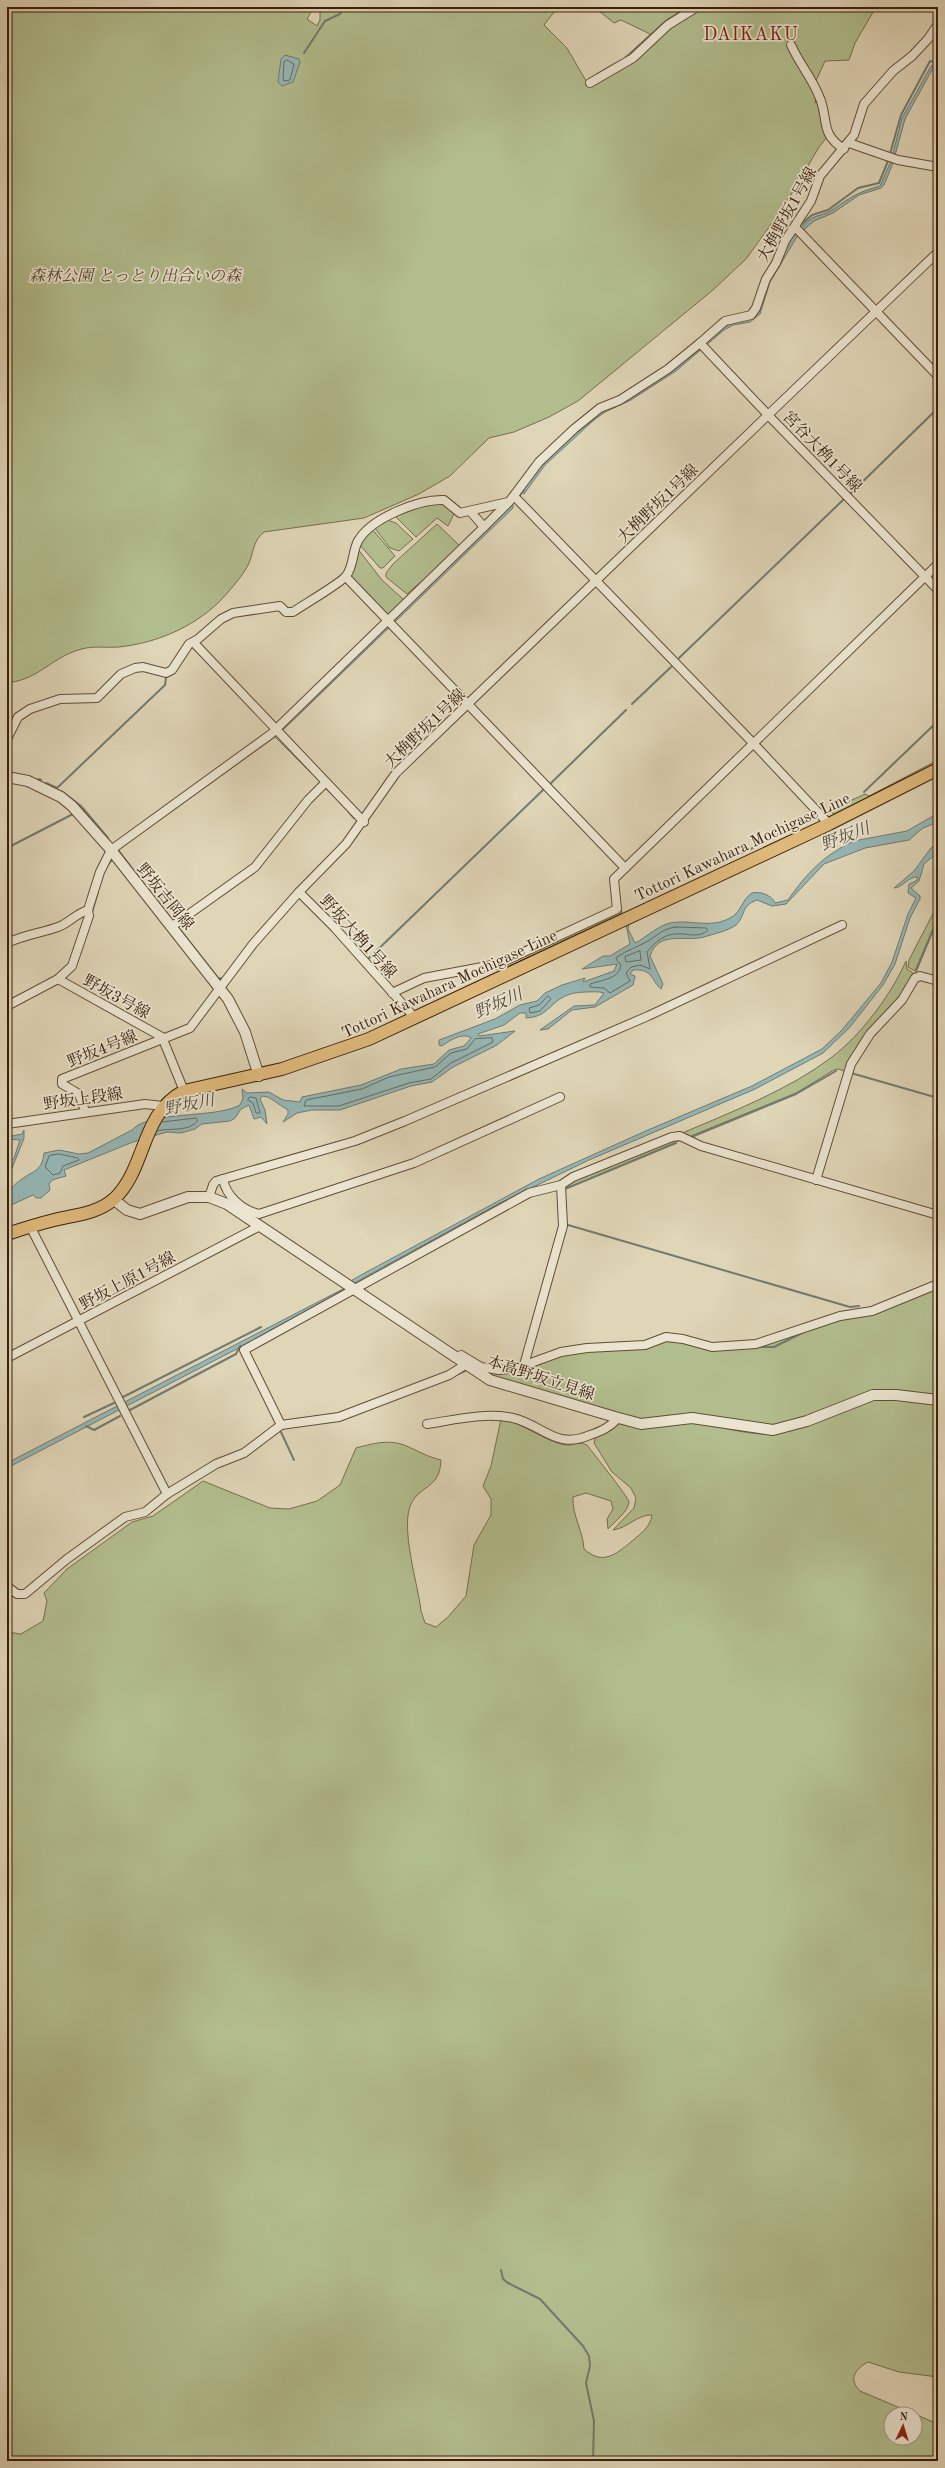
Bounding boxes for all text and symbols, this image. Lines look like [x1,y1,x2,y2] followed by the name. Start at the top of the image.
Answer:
[703,26,799,44] district label: DAIKAKU
[753,164,820,265] street label: 大桷野坂1号線
[29,267,243,285] park label: 森林公園 とっとり出合いの森
[779,408,865,496] street label: 宮谷大桷1号線
[614,461,702,547] street label: 大桷野坂1号線
[381,686,469,772] street label: 大桷野坂1号線
[633,791,853,905] street label: Tottori Kawahara Mochigase Line
[818,819,874,854] water label: 野坂川
[133,860,197,933] street label: 野坂吉岡線
[316,892,400,982] street label: 野坂大桷1号線
[340,928,560,1042] street label: Tottori Kawahara Mochigase Line
[80,971,153,1023] street label: 野坂3号線
[471,985,527,1023] water label: 野坂川
[65,1027,140,1071] street label: 野坂4号線
[42,1085,124,1113] street label: 野坂上段線
[162,1091,218,1119] water label: 野坂川
[77,1248,178,1314] street label: 野坂上原1号線
[485,1352,597,1404] street label: 本高野坂立見線
[883,2406,923,2446] north arrow
[899,2412,909,2423] text: N

